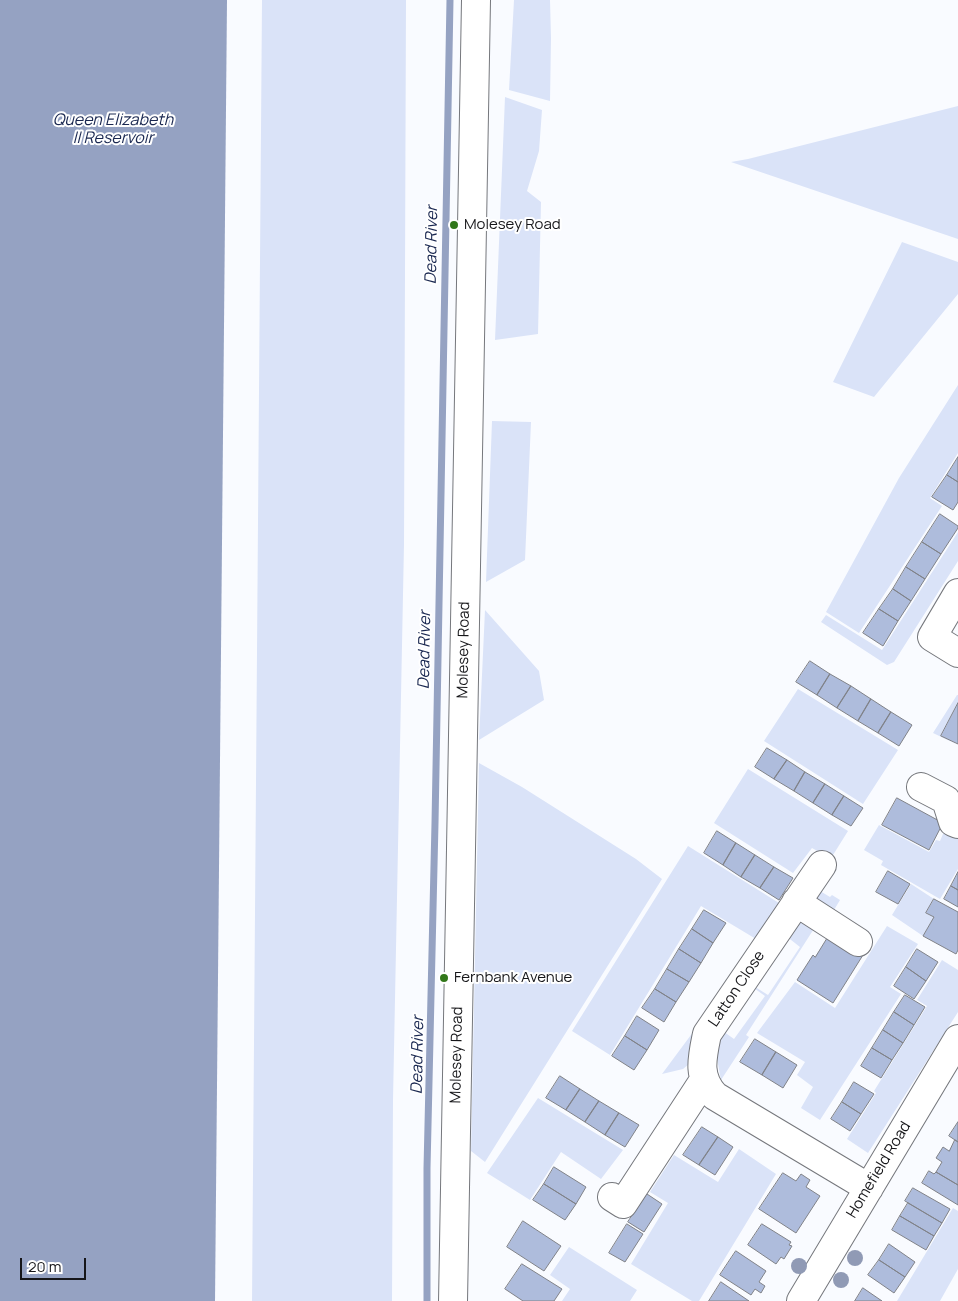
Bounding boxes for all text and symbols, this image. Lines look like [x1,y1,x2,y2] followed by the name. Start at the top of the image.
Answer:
[53,111,173,149] water label: Queen Elizabeth II Reservoir
[422,206,442,284] water label: Dead River
[464,216,561,234] place label: Molesey Road
[448,219,460,231] marker: Molesey Road
[454,601,474,699] street label: Molesey Road
[415,611,435,689] water label: Dead River
[705,948,769,1030] street label: Latton Close
[454,969,572,987] place label: Fernbank Avenue
[438,972,450,984] marker: Fernbank Avenue
[447,1006,467,1104] street label: Molesey Road
[408,1016,428,1094] water label: Dead River
[843,1119,915,1221] street label: Homefield Road
[22,1248,89,1280] scale bar
[28,1256,61,1277] text: 20 m

